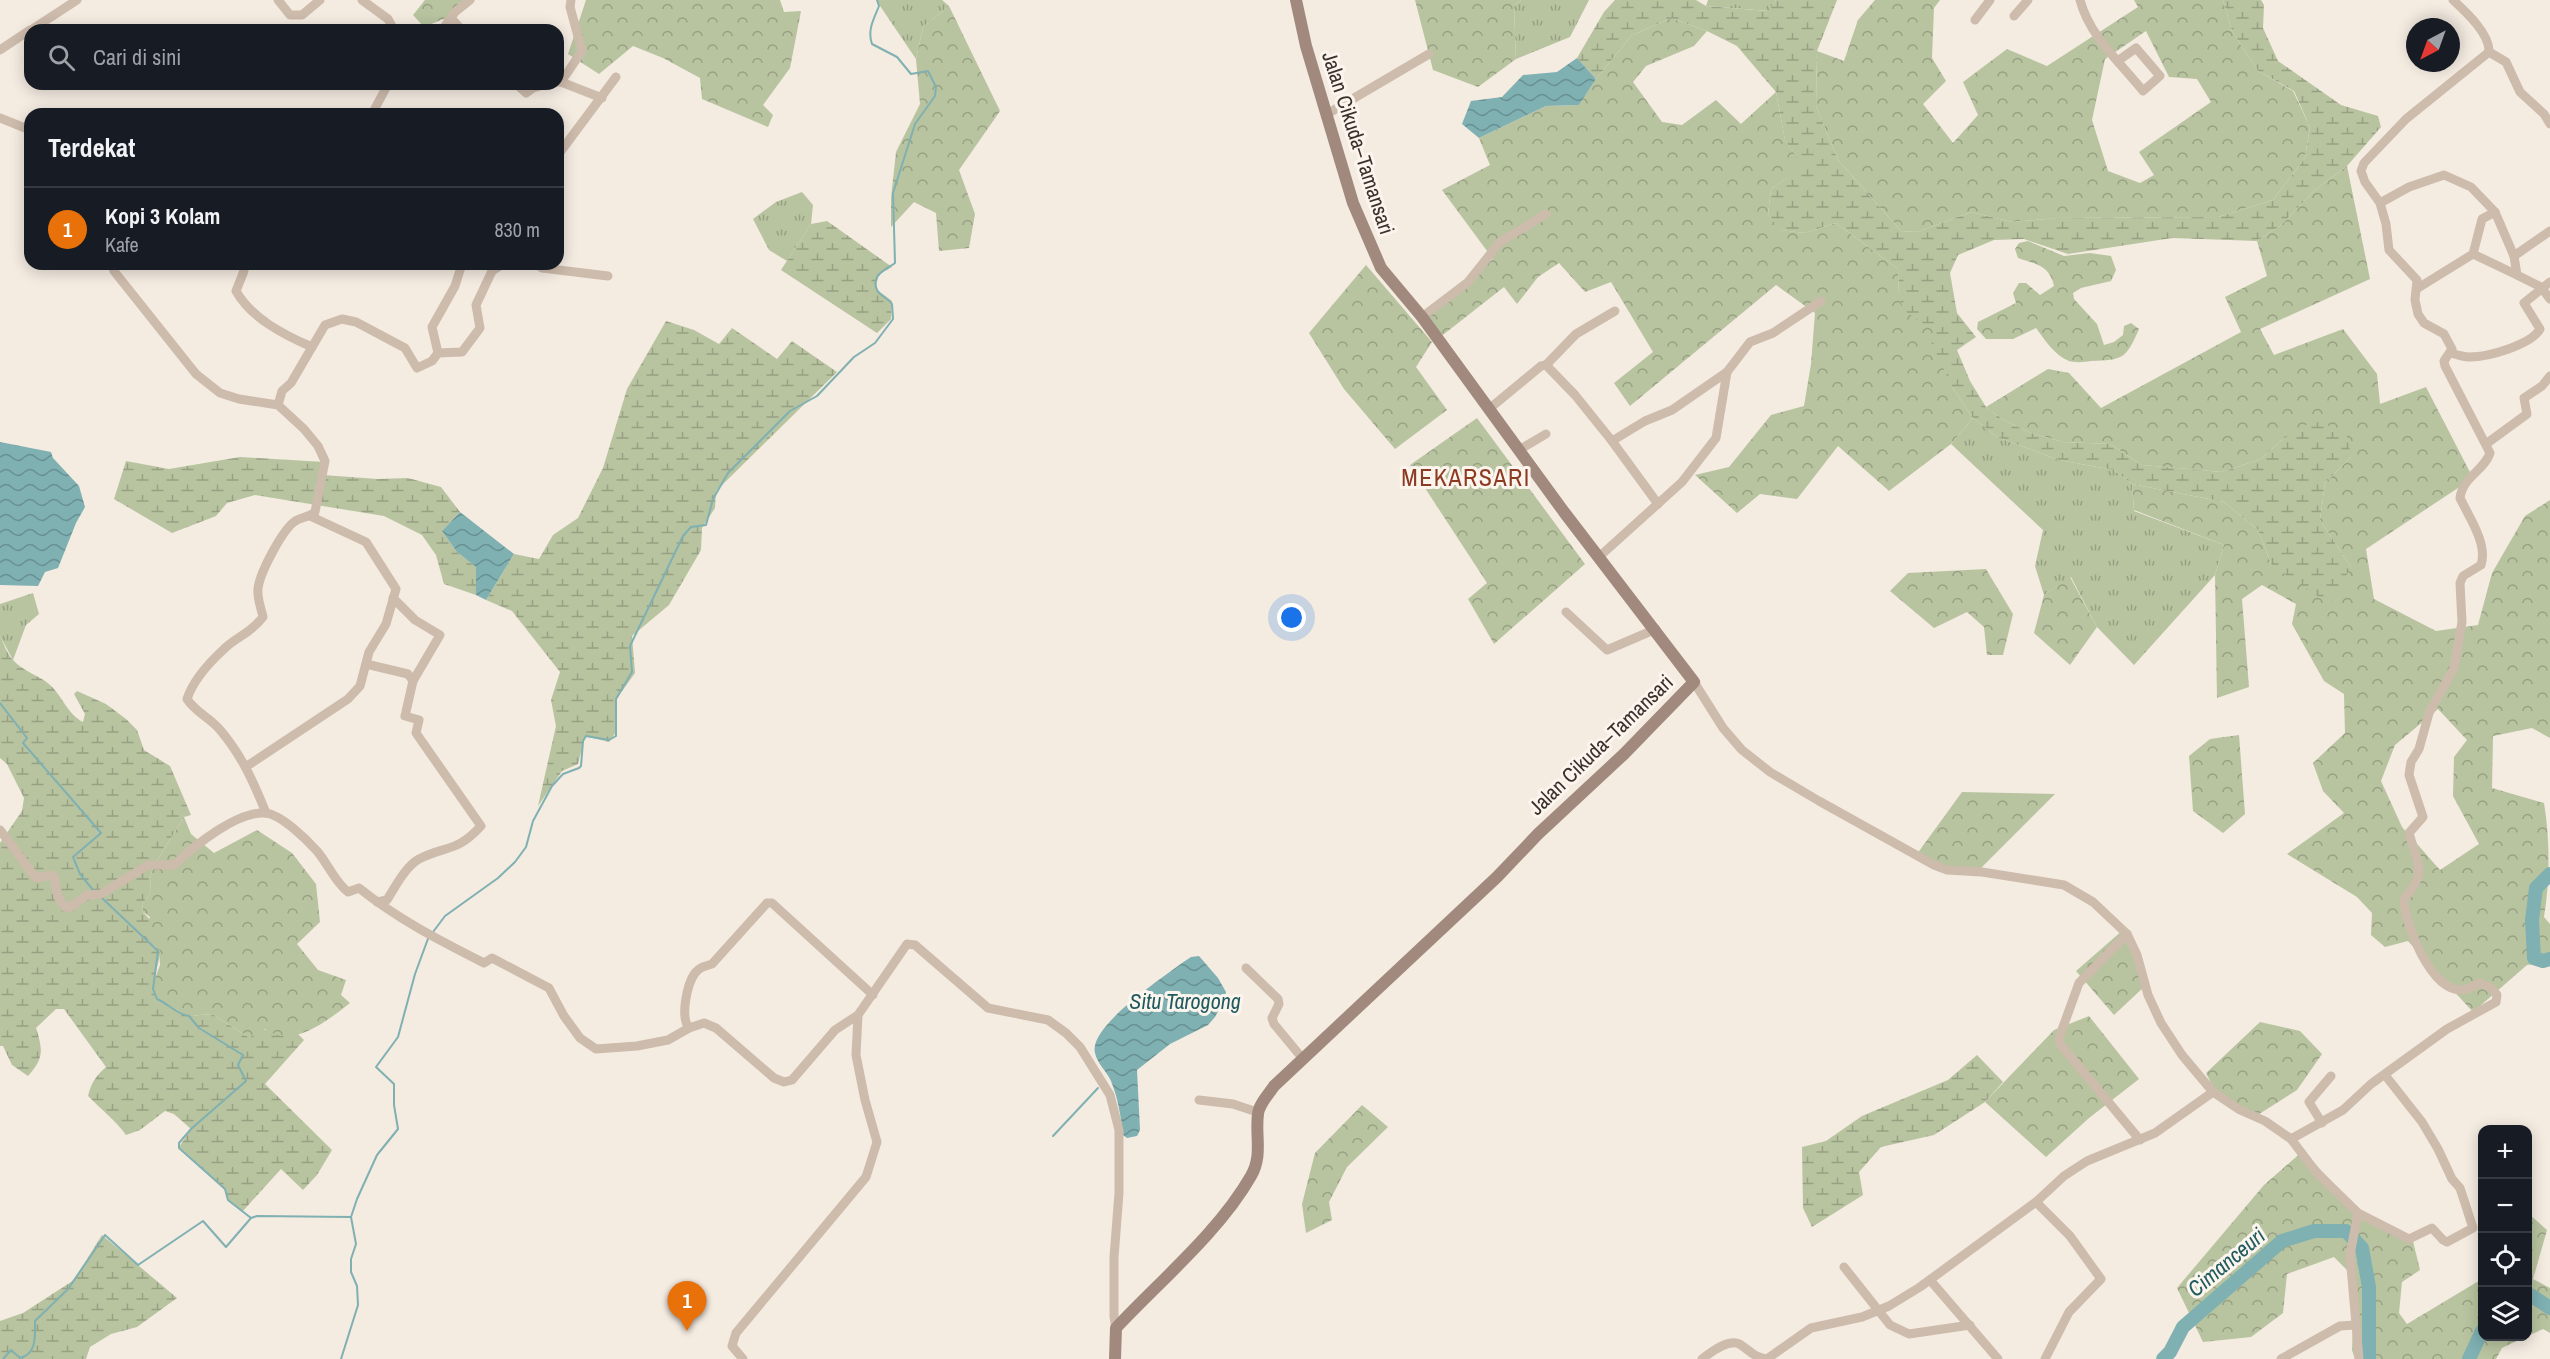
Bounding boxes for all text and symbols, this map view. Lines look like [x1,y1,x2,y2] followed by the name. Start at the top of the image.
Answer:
[2406,18,2460,72] north arrow
[24,24,564,90] search box
[45,41,78,74] icon: search
[93,42,181,72] text: Cari di sini
[1315,48,1402,238] street label: Jalan Cikuda–Tamansari
[48,130,135,165] text: Terdekat
[105,201,220,231] text: Kopi 3 Kolam
[63,216,72,243] text: 1
[494,216,540,243] text: 830 m
[105,231,139,258] text: Kafe
[1401,461,1531,493] district label: MEKARSARI
[1277,603,1306,632] your location
[1522,668,1679,821] street label: Jalan Cikuda–Tamansari
[1129,986,1241,1016] water label: Situ Tarogong
[2478,1125,2532,1341] map controls
[2478,1125,2532,1179] button: +
[2478,1179,2532,1233] button: −
[2181,1221,2271,1303] water label: Cimanceuri
[2478,1233,2532,1287] button: locate
[668,1282,706,1331] pin: 1
[2478,1287,2532,1341] button: layers

